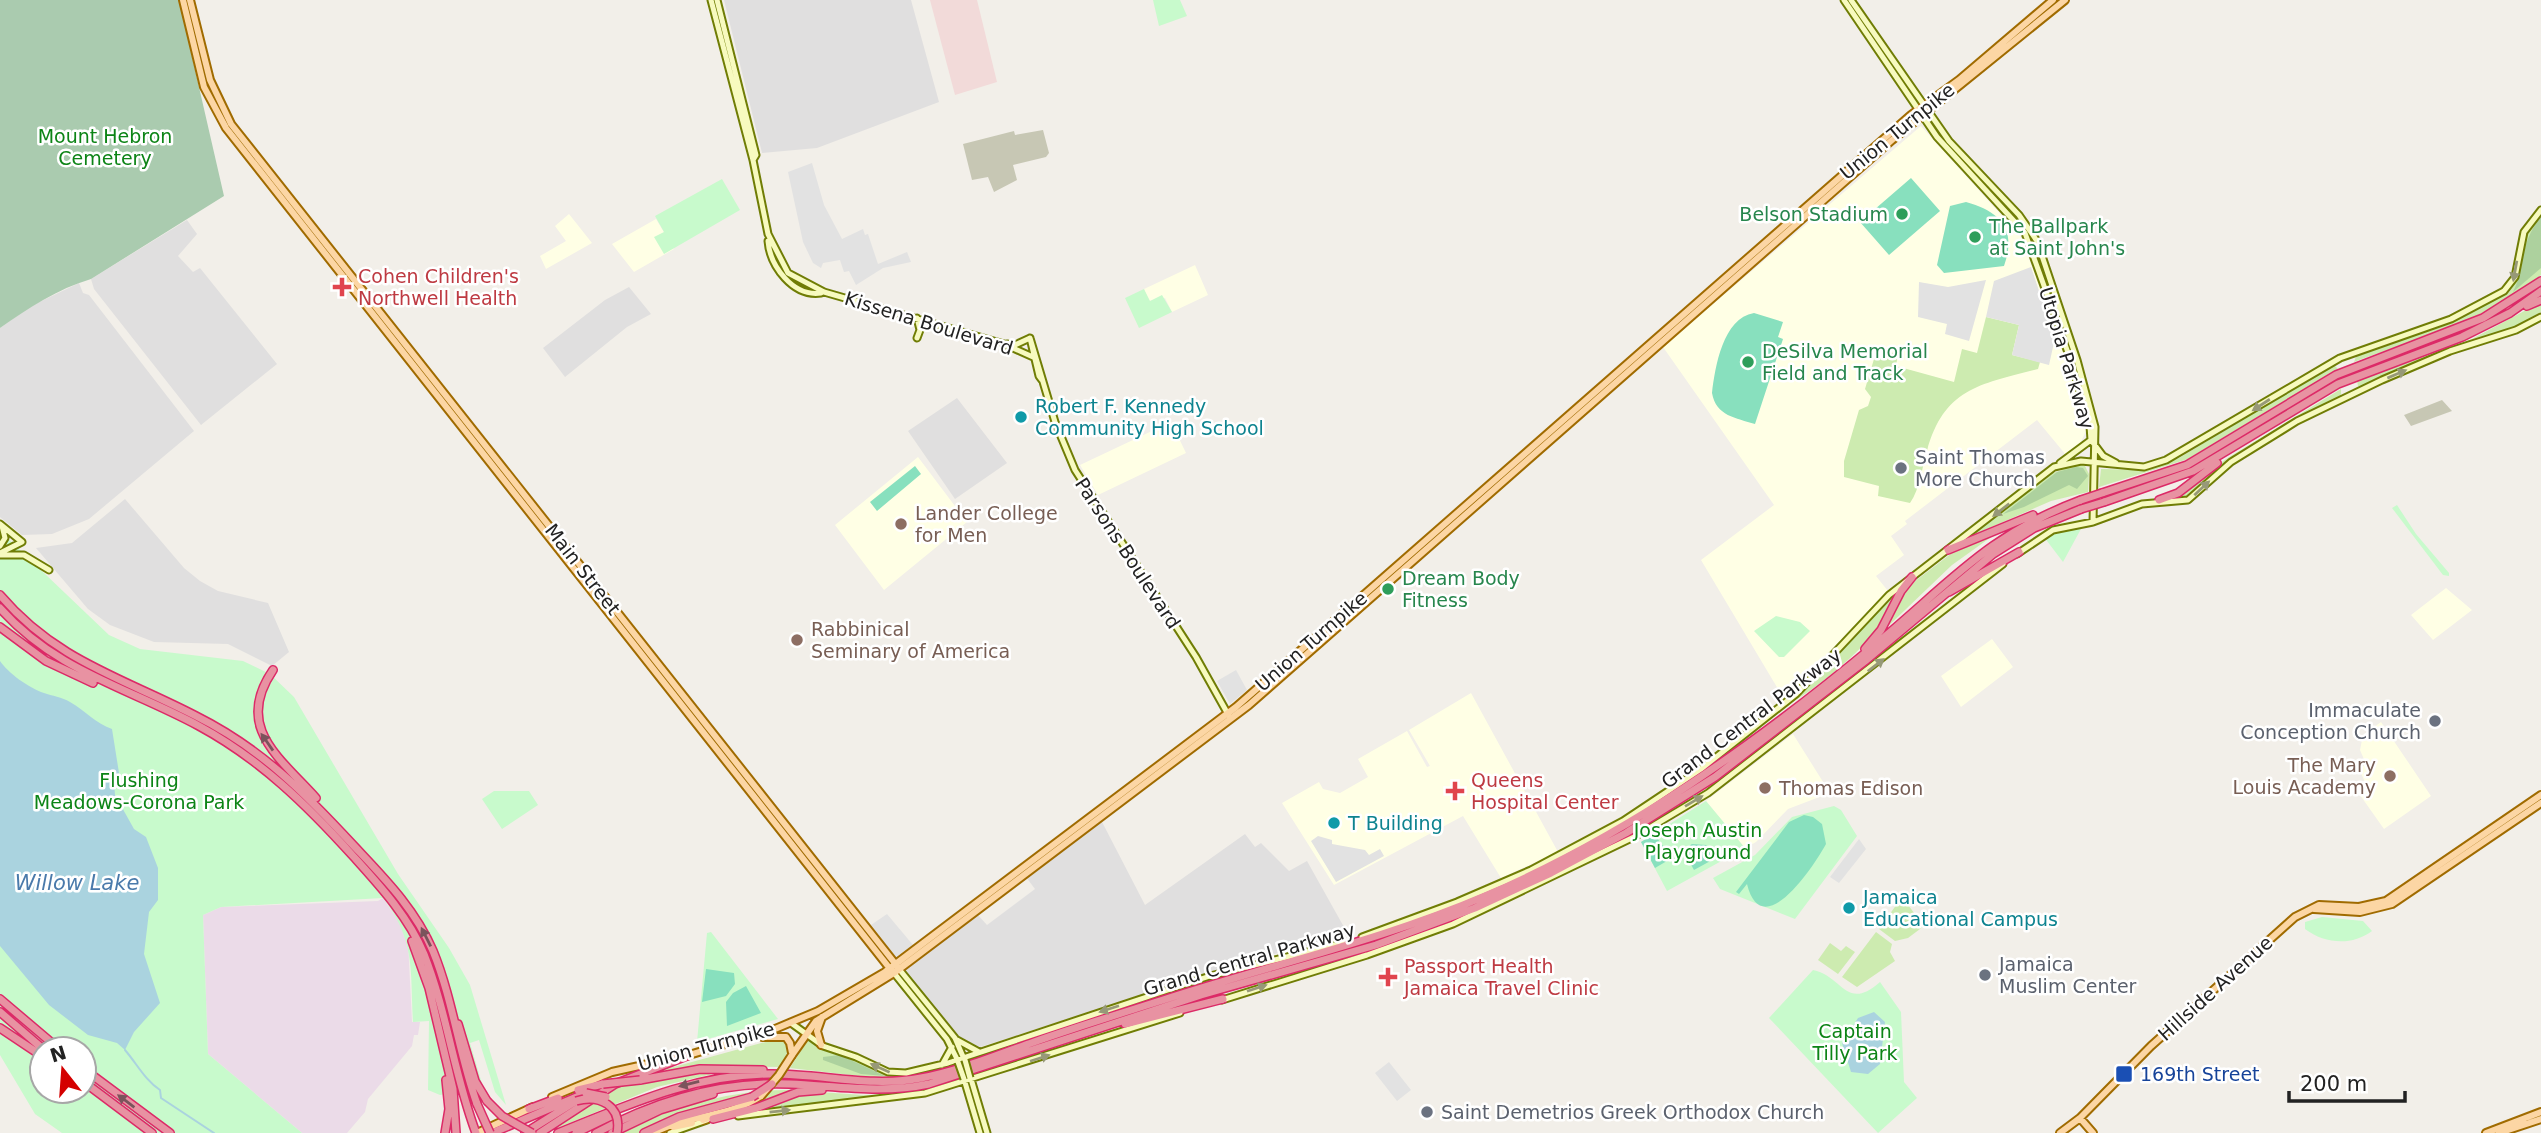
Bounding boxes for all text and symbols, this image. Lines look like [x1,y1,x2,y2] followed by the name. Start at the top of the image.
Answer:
[1835,78,1959,184] street label: Union Turnpike
[38,125,172,169] park label: Mount Hebron Cemetery
[1739,203,1888,225] place label: Belson Stadium
[1894,206,1910,222] marker: Belson Stadium
[1988,215,2125,259] place label: The Ballpark at Saint John's
[1967,229,1983,245] marker: The Ballpark at Saint John's
[2509,260,2520,282] one-way arrow
[358,265,519,309] place label: Cohen Children's Northwell Health
[332,277,352,297] marker: Cohen Children's Northwell Health
[2035,284,2099,432] street label: Utopia Parkway
[842,287,1016,359] street label: Kissena Boulevard
[1762,340,1928,384] place label: DeSilva Memorial Field and Track
[1740,354,1756,370] marker: DeSilva Memorial Field and Track
[2386,368,2407,379] one-way arrow
[1035,395,1264,439] place label: Robert F. Kennedy Community High School
[2252,398,2271,411] one-way arrow
[1013,409,1029,425] marker: Robert F. Kennedy Community High School
[1915,446,2045,490] place label: Saint Thomas More Church
[1893,460,1909,476] marker: Saint Thomas More Church
[1071,473,1185,633] street label: Parsons Boulevard
[2193,481,2210,497] one-way arrow
[915,502,1058,546] place label: Lander College for Men
[1992,502,2010,517] one-way arrow
[893,516,909,532] marker: Lander College for Men
[541,519,625,619] street label: Main Street
[1402,567,1520,611] place label: Dream Body Fitness
[1380,581,1396,597] marker: Dream Body Fitness
[1251,587,1371,695] street label: Union Turnpike
[811,618,1010,662] place label: Rabbinical Seminary of America
[789,632,805,648] marker: Rabbinical Seminary of America
[1657,643,1845,793] street label: Grand Central Parkway
[1867,658,1884,673] one-way arrow
[2240,699,2421,743] place label: Immaculate Conception Church
[2427,713,2443,729] marker: Immaculate Conception Church
[260,733,274,751] one-way arrow
[2233,754,2376,798] place label: The Mary Louis Academy
[2382,768,2398,784] marker: The Mary Louis Academy
[34,769,244,813] park label: Flushing Meadows-Corona Park
[1471,769,1619,813] place label: Queens Hospital Center
[1778,777,1923,799] place label: Thomas Edison
[1757,780,1773,796] marker: Thomas Edison
[1445,781,1465,801] marker: Queens Hospital Center
[1684,795,1703,808] one-way arrow
[1347,812,1443,834] place label: T Building
[1326,815,1342,831] marker: T Building
[1633,819,1762,863] park label: Joseph Austin Playground
[15,871,139,895] water label: Willow Lake
[1862,886,2058,930] place label: Jamaica Educational Campus
[1841,900,1857,916] marker: Jamaica Educational Campus
[1141,918,1357,1000] street label: Grand Central Parkway
[420,926,432,946] one-way arrow
[2154,931,2276,1045] street label: Hillside Avenue
[1998,953,2137,997] place label: Jamaica Muslim Center
[1403,955,1599,999] place label: Passport Health Jamaica Travel Clinic
[1378,967,1398,987] marker: Passport Health Jamaica Travel Clinic
[1977,967,1993,983] marker: Jamaica Muslim Center
[1247,983,1268,993] one-way arrow
[1098,1004,1119,1014] one-way arrow
[635,1017,777,1075] street label: Union Turnpike
[1811,1020,1898,1064] park label: Captain Tilly Park
[28,1035,98,1105] north arrow
[47,1041,69,1067] text: N
[1030,1052,1051,1063] one-way arrow
[2289,1060,2404,1104] scale bar
[870,1062,890,1074] one-way arrow
[2140,1063,2260,1085] place label: 169th Street
[2114,1064,2134,1084] marker: 169th Street
[2300,1072,2367,1096] text: 200 m
[678,1079,700,1090] one-way arrow
[118,1094,136,1109] one-way arrow
[1441,1101,1824,1123] place label: Saint Demetrios Greek Orthodox Church
[1419,1104,1435,1120] marker: Saint Demetrios Greek Orthodox Church
[770,1105,792,1116] one-way arrow

